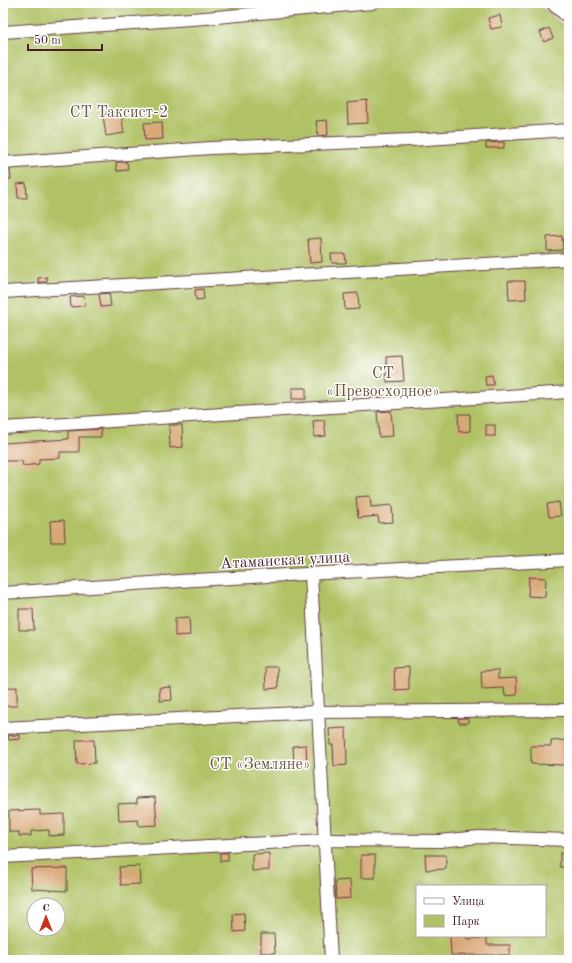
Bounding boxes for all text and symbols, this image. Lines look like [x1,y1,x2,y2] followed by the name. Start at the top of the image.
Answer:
[28,26,102,52] scale bar
[34,34,61,47] text: 50 m
[70,105,168,121] park label: СТ Таксист-2
[326,366,440,400] park label: СТ «Превосходное»
[220,550,351,572] street label: Атаманская улица
[209,757,311,773] park label: СТ «Земляне»
[416,885,546,937] legend
[452,896,485,908] text: Улица
[26,897,66,937] north arrow
[42,903,50,914] text: С
[452,916,480,928] text: Парк

